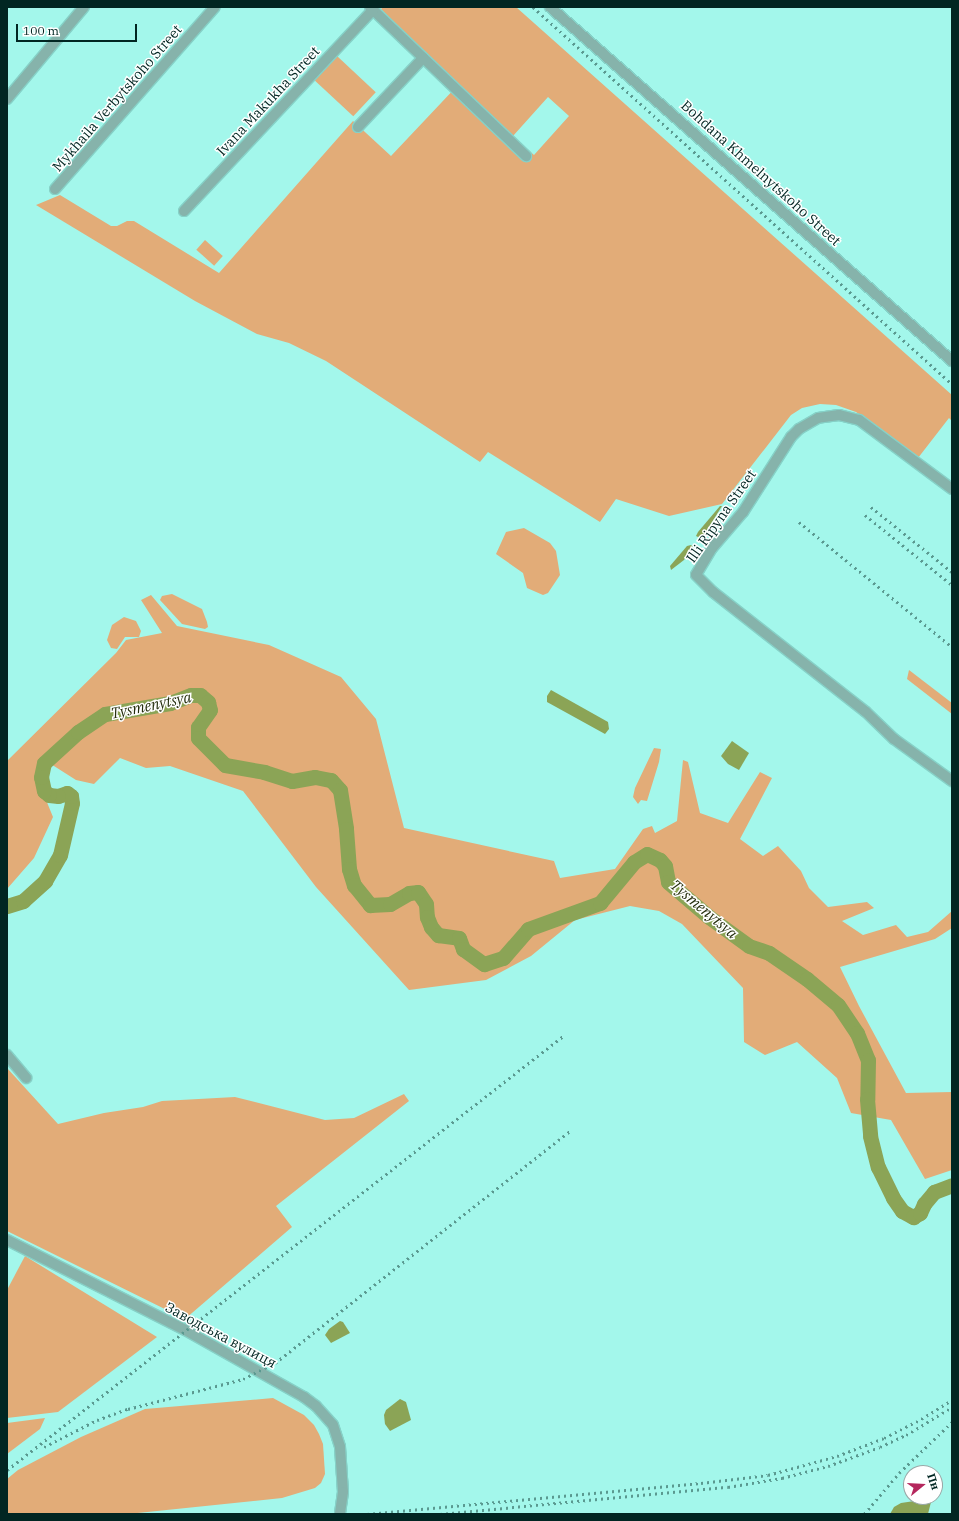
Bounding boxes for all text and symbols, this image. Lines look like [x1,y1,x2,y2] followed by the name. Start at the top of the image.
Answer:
[18,16,139,42] scale bar
[49,21,185,175] street label: Mykhaila Verbytskoho Street
[23,23,59,38] text: 100 m
[213,43,323,159] street label: Ivana Makukha Street
[678,97,844,249] street label: Bohdana Khmelnytskoho Street
[683,466,759,566] street label: Illi Ripyna Street
[109,688,193,722] water label: Tysmenytsya
[667,876,741,942] water label: Tysmenytsya
[162,1299,280,1371] street label: Заводська вулиця
[903,1465,943,1505] north arrow
[924,1472,943,1492] text: Пн

